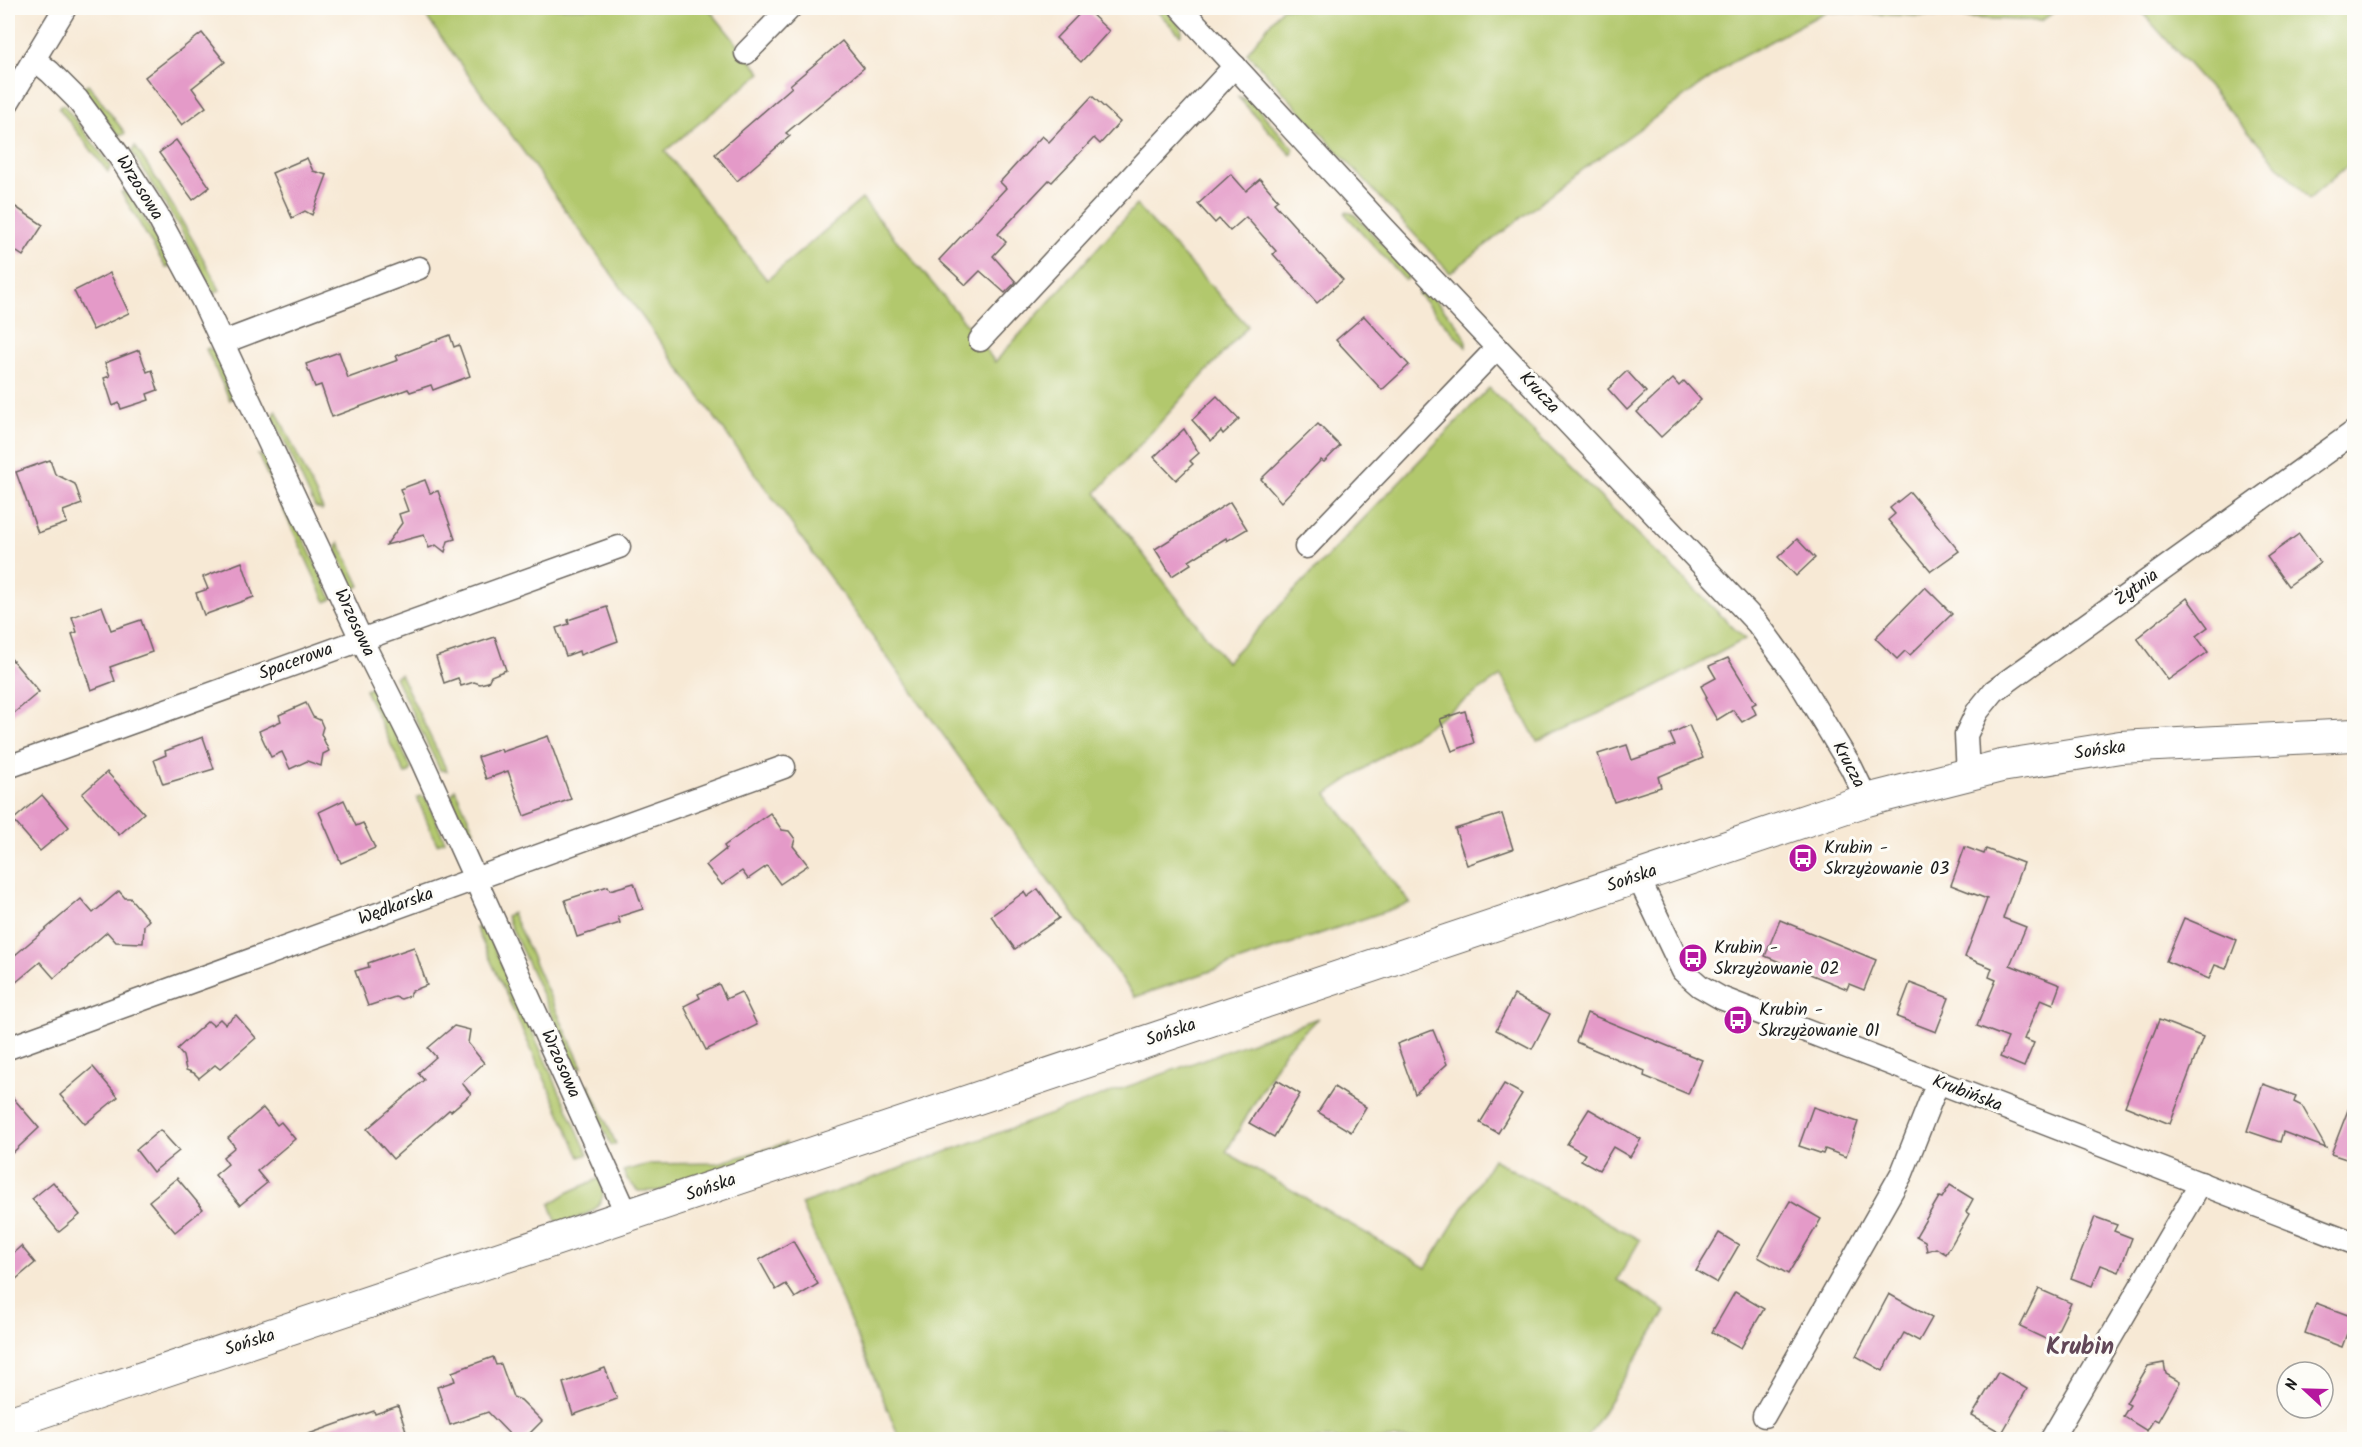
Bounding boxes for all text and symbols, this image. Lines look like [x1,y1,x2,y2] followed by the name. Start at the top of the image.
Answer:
[107,150,171,226] street label: Wrzosowa
[1511,365,1567,421] street label: Krucza
[2109,562,2165,614] street label: Żytnia
[326,584,382,662] street label: Wrzosowa
[255,635,337,689] street label: Spacerowa
[2072,733,2128,769] street label: Sońska
[1824,736,1872,794] street label: Krucza
[1824,834,1949,884] place label: Krubin - Skrzyżowanie 03
[1787,842,1819,874] bus stop icon: Krubin - Skrzyżowanie 03
[1603,857,1661,901] street label: Sońska
[354,880,438,934] street label: Wędkarska
[1714,934,1839,984] place label: Krubin - Skrzyżowanie 02
[1677,942,1709,974] bus stop icon: Krubin - Skrzyżowanie 02
[1759,996,1880,1046] place label: Krubin - Skrzyżowanie 01
[1722,1004,1754,1036] bus stop icon: Krubin - Skrzyżowanie 01
[1142,1011,1200,1055] street label: Sońska
[532,1025,588,1103] street label: Wrzosowa
[1928,1067,2006,1121] street label: Krubińska
[682,1166,740,1210] street label: Sońska
[221,1321,279,1365] street label: Sońska
[2046,1328,2114,1367] district label: Krubin
[2275,1360,2335,1420] north arrow
[2279,1376,2306,1394] text: N

